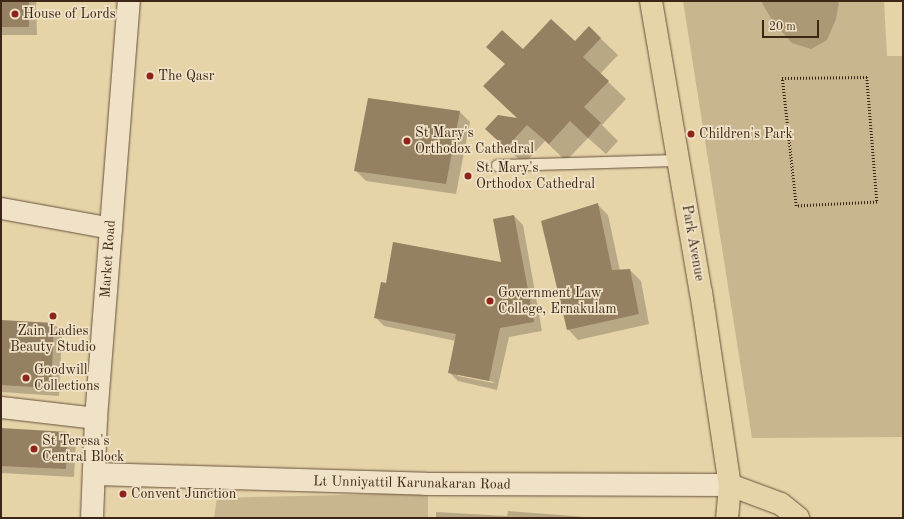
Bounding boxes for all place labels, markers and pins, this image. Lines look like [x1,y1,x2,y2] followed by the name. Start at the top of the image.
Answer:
[23,6,116,22] place label: House of Lords
[10,9,20,19] marker: House of Lords
[158,68,215,84] place label: The Qasr
[145,71,155,81] marker: The Qasr
[415,125,534,158] place label: St Mary's Orthodox Cathedral
[699,126,793,142] place label: Children's Park
[686,129,696,139] marker: Children's Park
[402,136,412,146] marker: St Mary's Orthodox Cathedral
[476,160,595,192] place label: St. Mary's Orthodox Cathedral
[463,171,473,181] marker: St. Mary's Orthodox Cathedral
[498,285,617,318] place label: Government Law College, Ernakulam
[485,296,495,306] marker: Government Law College, Ernakulam
[48,311,58,321] marker: Zain Ladies Beauty Studio
[10,323,96,356] place label: Zain Ladies Beauty Studio
[34,362,100,394] place label: Goodwill Collections
[21,373,31,383] marker: Goodwill Collections
[42,433,124,466] place label: St Teresa's Central Block
[29,444,39,454] marker: St Teresa's Central Block
[131,486,236,502] place label: Convent Junction
[118,489,128,499] marker: Convent Junction

